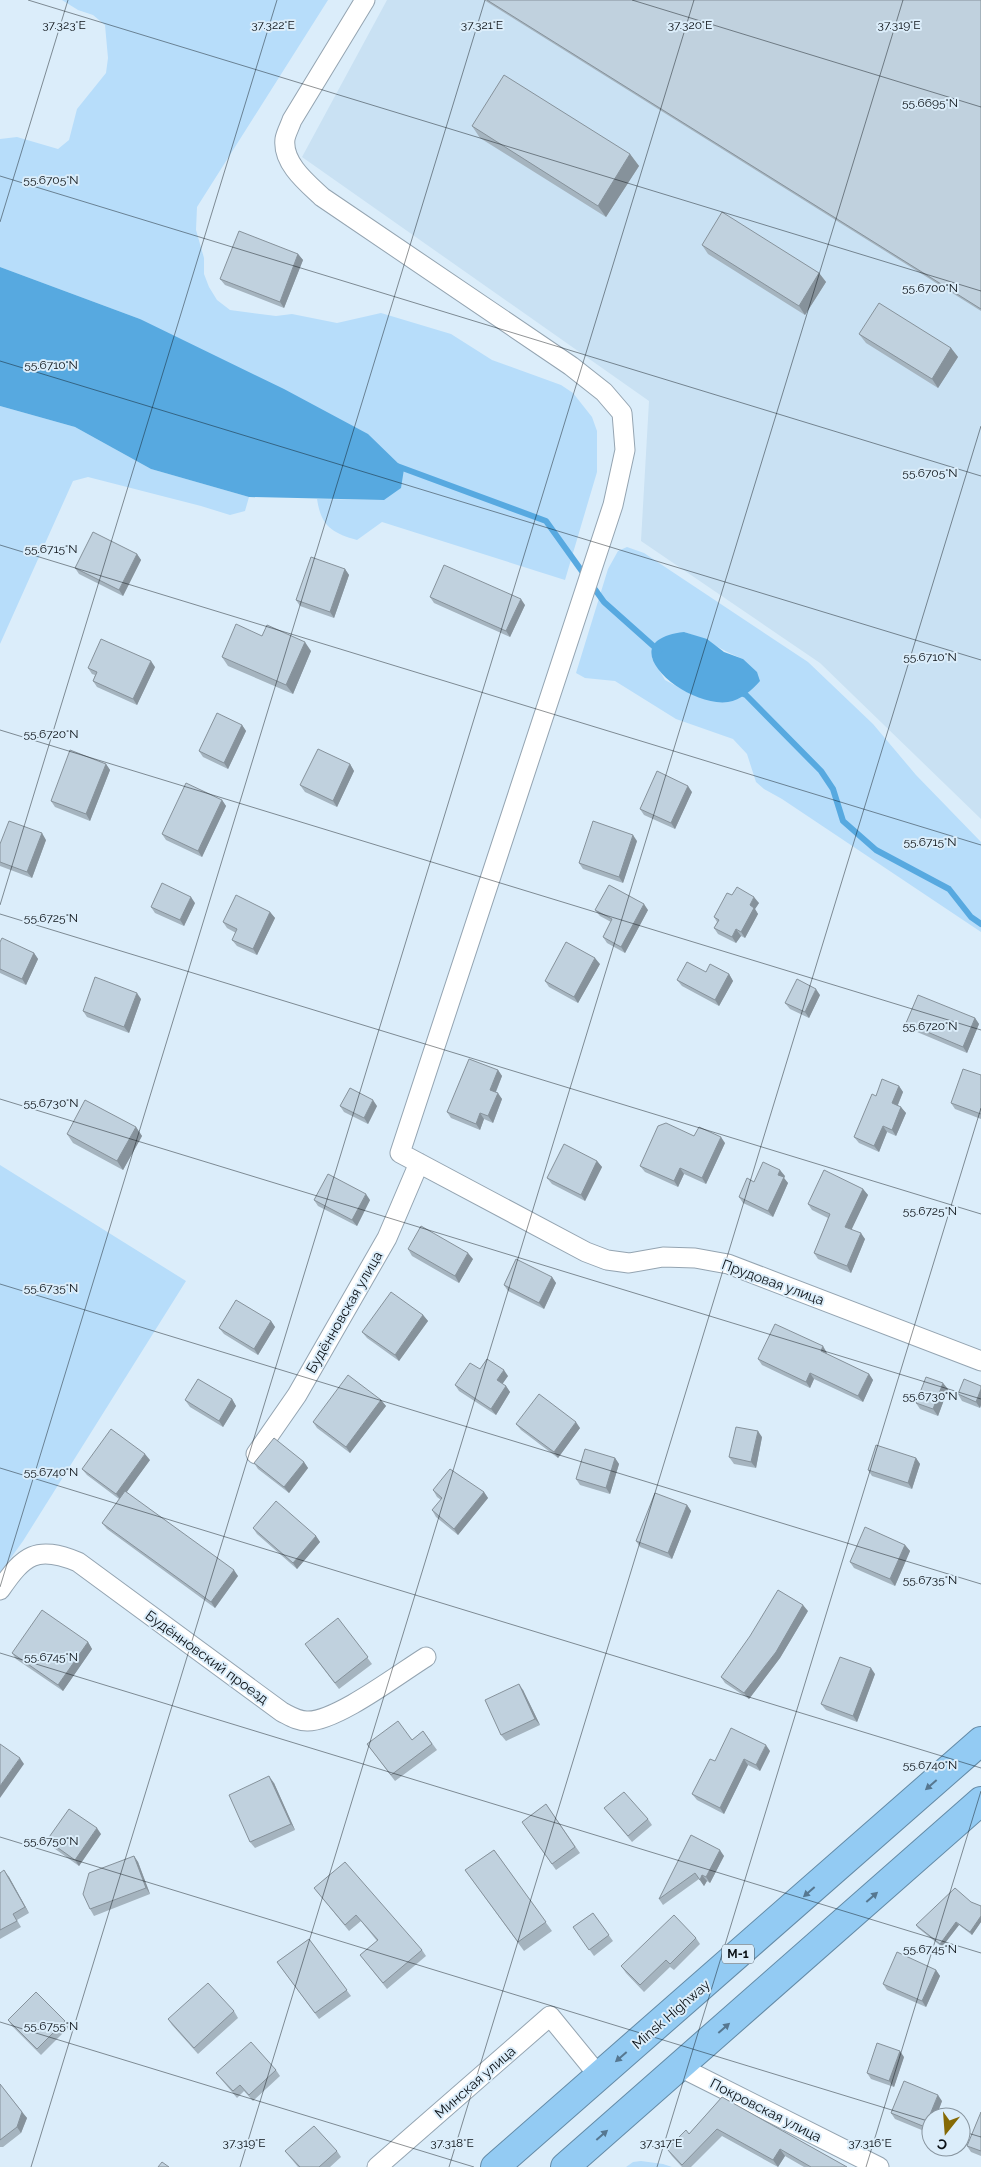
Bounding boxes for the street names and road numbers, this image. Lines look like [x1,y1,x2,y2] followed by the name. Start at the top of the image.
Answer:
[303,1248,385,1376] street label: Будённовская улица
[720,1256,826,1308] street label: Прудовая улица
[142,1607,272,1707] street label: Будённовский проезд
[722,1945,754,1964] road number: М-1
[629,1976,713,2052] street label: Minsk Highway
[431,2043,519,2121] street label: Минская улица
[708,2075,824,2145] street label: Покровская улица

